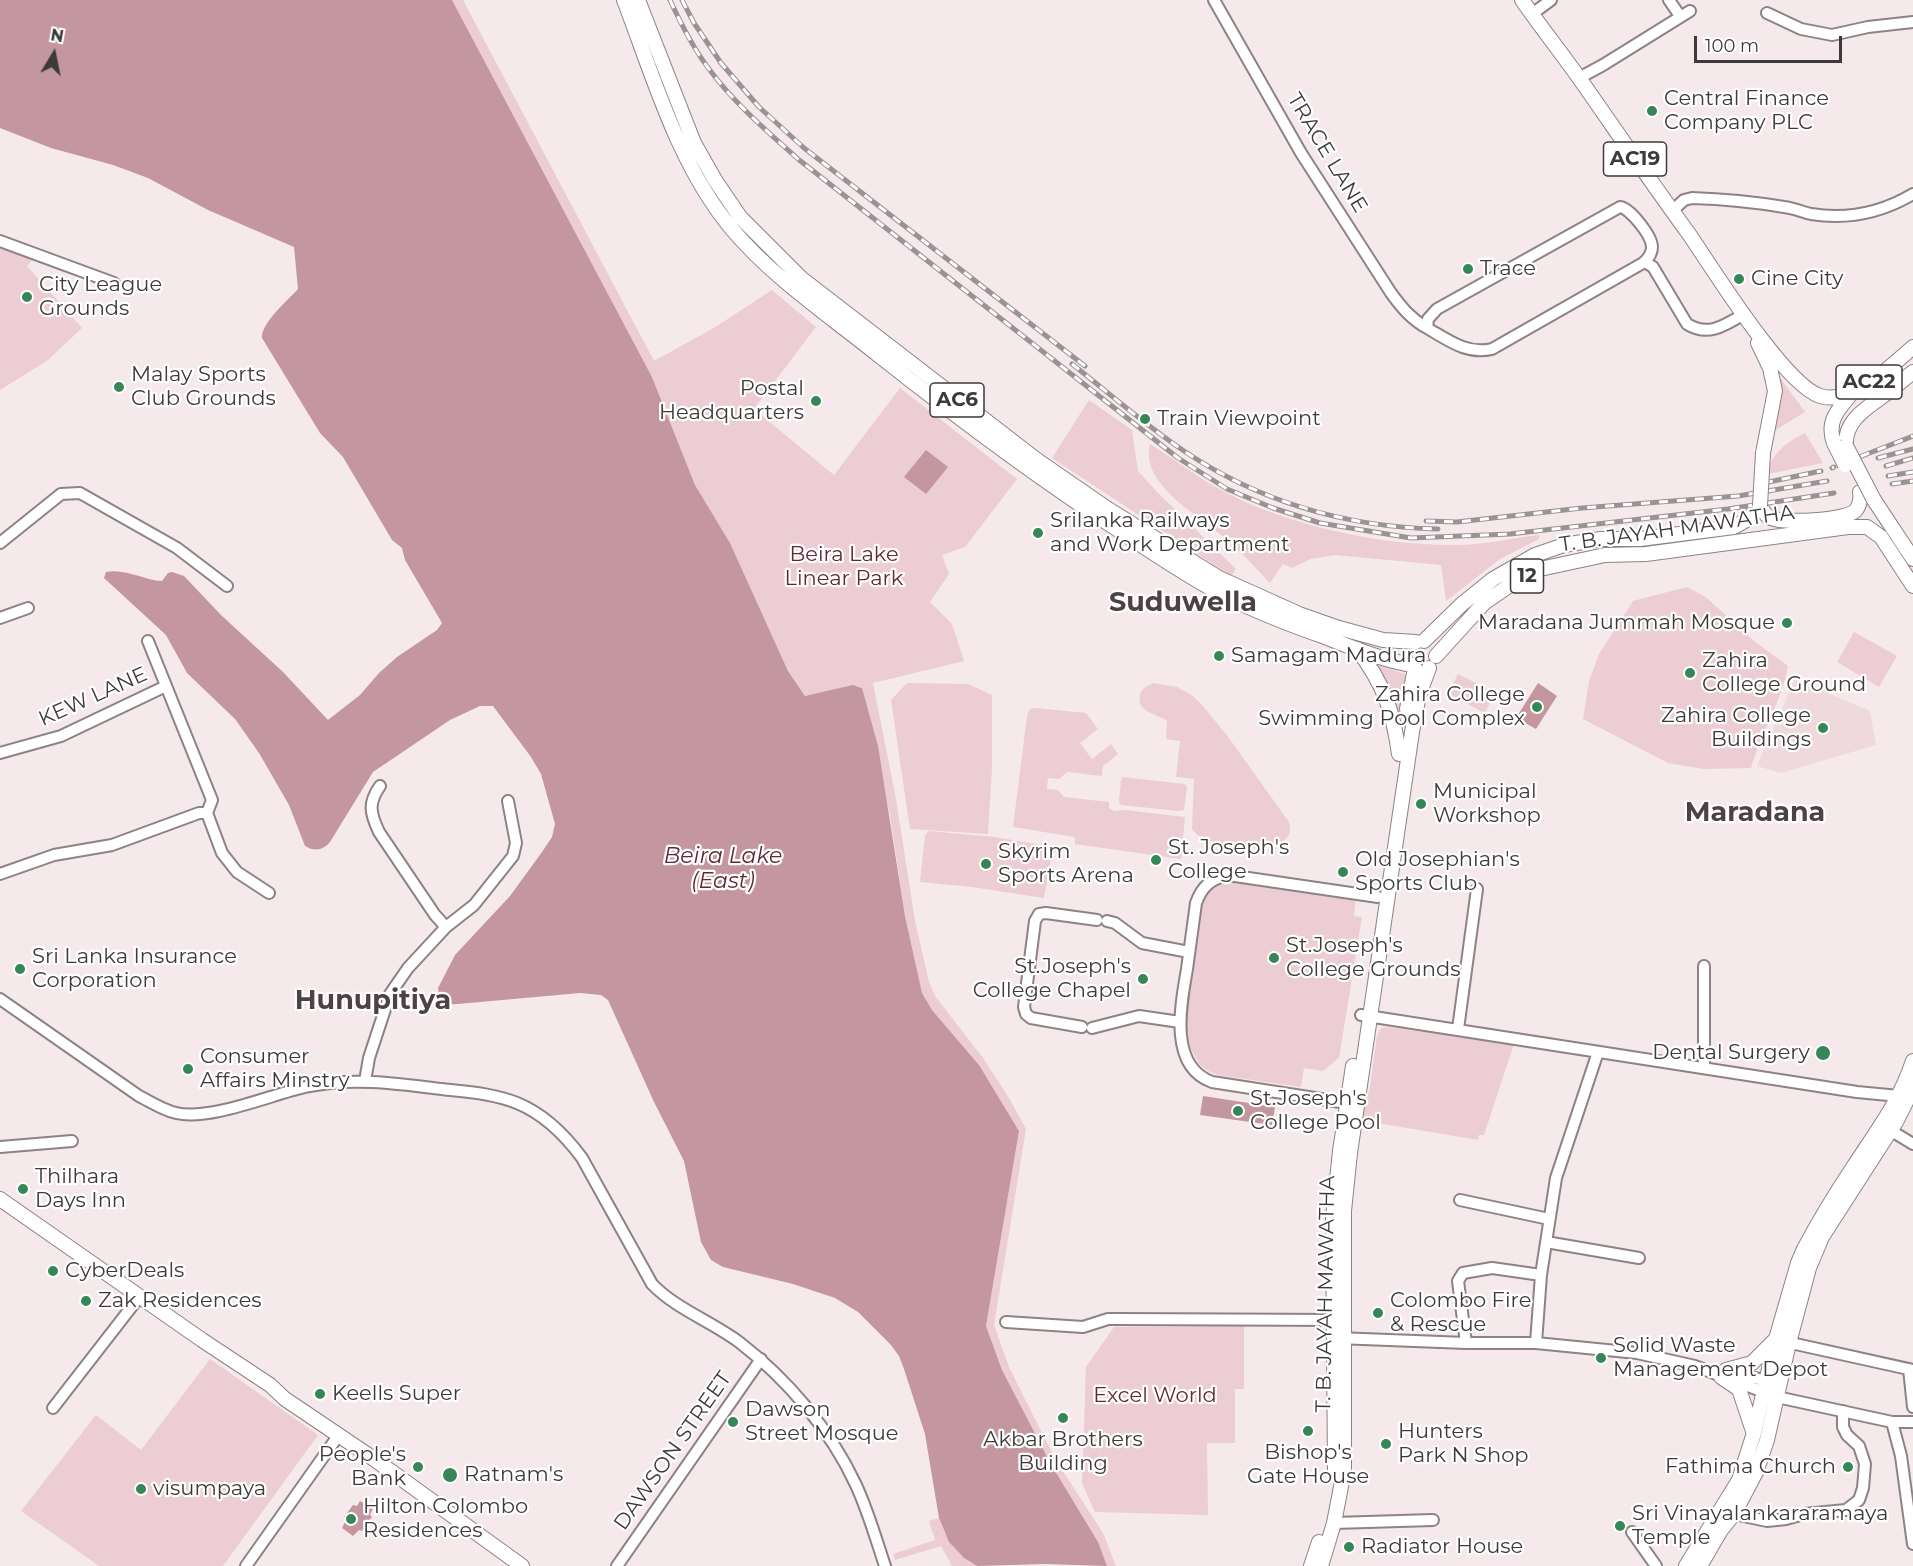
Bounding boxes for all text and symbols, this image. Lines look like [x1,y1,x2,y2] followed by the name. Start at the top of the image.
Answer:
[24,24,84,84] north arrow
[1697,24,1846,62] scale bar
[49,25,65,46] text: N
[1705,35,1759,57] text: 100 m
[1664,86,1829,136] place label: Central Finance Company PLC
[1281,89,1373,217] street label: TRACE LANE
[1645,104,1659,118] marker: Central Finance Company PLC
[1604,142,1666,176] road number: AC19
[1480,256,1536,282] place label: Trace
[1461,262,1475,276] marker: Trace
[1751,266,1843,292] place label: Cine City
[39,272,162,322] place label: City League Grounds
[1732,272,1746,286] marker: Cine City
[20,290,34,304] marker: City League Grounds
[131,362,276,412] place label: Malay Sports Club Grounds
[1836,365,1902,399] road number: AC22
[659,376,804,426] place label: Postal Headquarters
[112,380,126,394] marker: Malay Sports Club Grounds
[930,383,984,417] road number: AC6
[809,394,823,408] marker: Postal Headquarters
[1157,406,1321,432] place label: Train Viewpoint
[1138,412,1152,426] marker: Train Viewpoint
[1558,500,1796,558] street label: T. B. JAYAH MAWATHA
[1050,508,1290,558] place label: Srilanka Railways and Work Department
[1031,526,1045,540] marker: Srilanka Railways and Work Department
[785,542,903,592] park label: Beira Lake Linear Park
[1510,559,1544,593] road number: 12
[1109,587,1257,619] district label: Suduwella
[1478,610,1775,636] place label: Maradana Jummah Mosque
[1780,616,1794,630] marker: Maradana Jummah Mosque
[1231,643,1426,669] place label: Samagam Madura
[1702,648,1866,698] place label: Zahira College Ground
[1212,649,1226,663] marker: Samagam Madura
[35,662,151,732] street label: KEW LANE
[1683,666,1697,680] marker: Zahira College Ground
[1258,682,1525,732] place label: Zahira College Swimming Pool Complex
[1530,700,1544,714] marker: Zahira College Swimming Pool Complex
[1661,703,1811,753] place label: Zahira College Buildings
[1816,721,1830,735] marker: Zahira College Buildings
[1433,779,1541,829] place label: Municipal Workshop
[1414,797,1428,811] marker: Municipal Workshop
[1685,797,1825,829] district label: Maradana
[1168,835,1289,885] place label: St. Joseph's College
[998,839,1134,889] place label: Skyrim Sports Arena
[664,844,782,896] water label: Beira Lake (East)
[1355,847,1520,897] place label: Old Josephian's Sports Club
[1149,853,1163,867] marker: St. Joseph's College
[979,857,993,871] marker: Skyrim Sports Arena
[1336,865,1350,879] marker: Old Josephian's Sports Club
[1286,933,1460,983] place label: St.Joseph's College Grounds
[32,944,237,994] place label: Sri Lanka Insurance Corporation
[1267,951,1281,965] marker: St.Joseph's College Grounds
[973,954,1131,1004] place label: St.Joseph's College Chapel
[13,962,27,976] marker: Sri Lanka Insurance Corporation
[1136,972,1150,986] marker: St.Joseph's College Chapel
[295,985,451,1017] district label: Hunupitiya
[1652,1040,1810,1066] place label: Dental Surgery
[200,1044,350,1094] place label: Consumer Affairs Minstry
[1814,1044,1832,1062] marker: Dental Surgery
[181,1062,195,1076] marker: Consumer Affairs Minstry
[1250,1086,1381,1136] place label: St.Joseph's College Pool
[1231,1104,1245,1118] marker: St.Joseph's College Pool
[35,1164,126,1214] place label: Thilhara Days Inn
[1311,1175,1341,1413] street label: T. B. JAYAH MAWATHA
[16,1182,30,1196] marker: Thilhara Days Inn
[65,1258,184,1284] place label: CyberDeals
[46,1264,60,1278] marker: CyberDeals
[98,1288,262,1314] place label: Zak Residences
[1390,1288,1531,1338] place label: Colombo Fire & Rescue
[79,1294,93,1308] marker: Zak Residences
[1371,1306,1385,1320] marker: Colombo Fire & Rescue
[1613,1333,1828,1383] place label: Solid Waste Management Depot
[1594,1351,1608,1365] marker: Solid Waste Management Depot
[609,1367,737,1535] street label: DAWSON STREET
[332,1381,461,1407] place label: Keells Super
[1093,1383,1217,1409] park label: Excel World
[313,1387,327,1401] marker: Keells Super
[745,1397,898,1447] place label: Dawson Street Mosque
[1056,1411,1070,1425] marker: Akbar Brothers Building
[726,1415,740,1429] marker: Dawson Street Mosque
[1398,1419,1529,1469] place label: Hunters Park N Shop
[1301,1424,1315,1438] marker: Bishop's Gate House
[983,1427,1143,1477] place label: Akbar Brothers Building
[1379,1437,1393,1451] marker: Hunters Park N Shop
[1247,1440,1369,1490] place label: Bishop's Gate House
[319,1442,406,1492] place label: People's Bank
[1665,1454,1836,1480] place label: Fathima Church
[411,1460,425,1474] marker: People's Bank
[1841,1460,1855,1474] marker: Fathima Church
[464,1462,563,1488] place label: Ratnam's
[441,1466,459,1484] marker: Ratnam's
[153,1476,266,1502] place label: visumpaya
[134,1482,148,1496] marker: visumpaya
[363,1494,528,1544] place label: Hilton Colombo Residences
[1632,1501,1888,1551] place label: Sri Vinayalankararamaya Temple
[344,1512,358,1526] marker: Hilton Colombo Residences
[1613,1519,1627,1533] marker: Sri Vinayalankararamaya Temple
[1361,1534,1523,1560] place label: Radiator House
[1342,1540,1356,1554] marker: Radiator House

